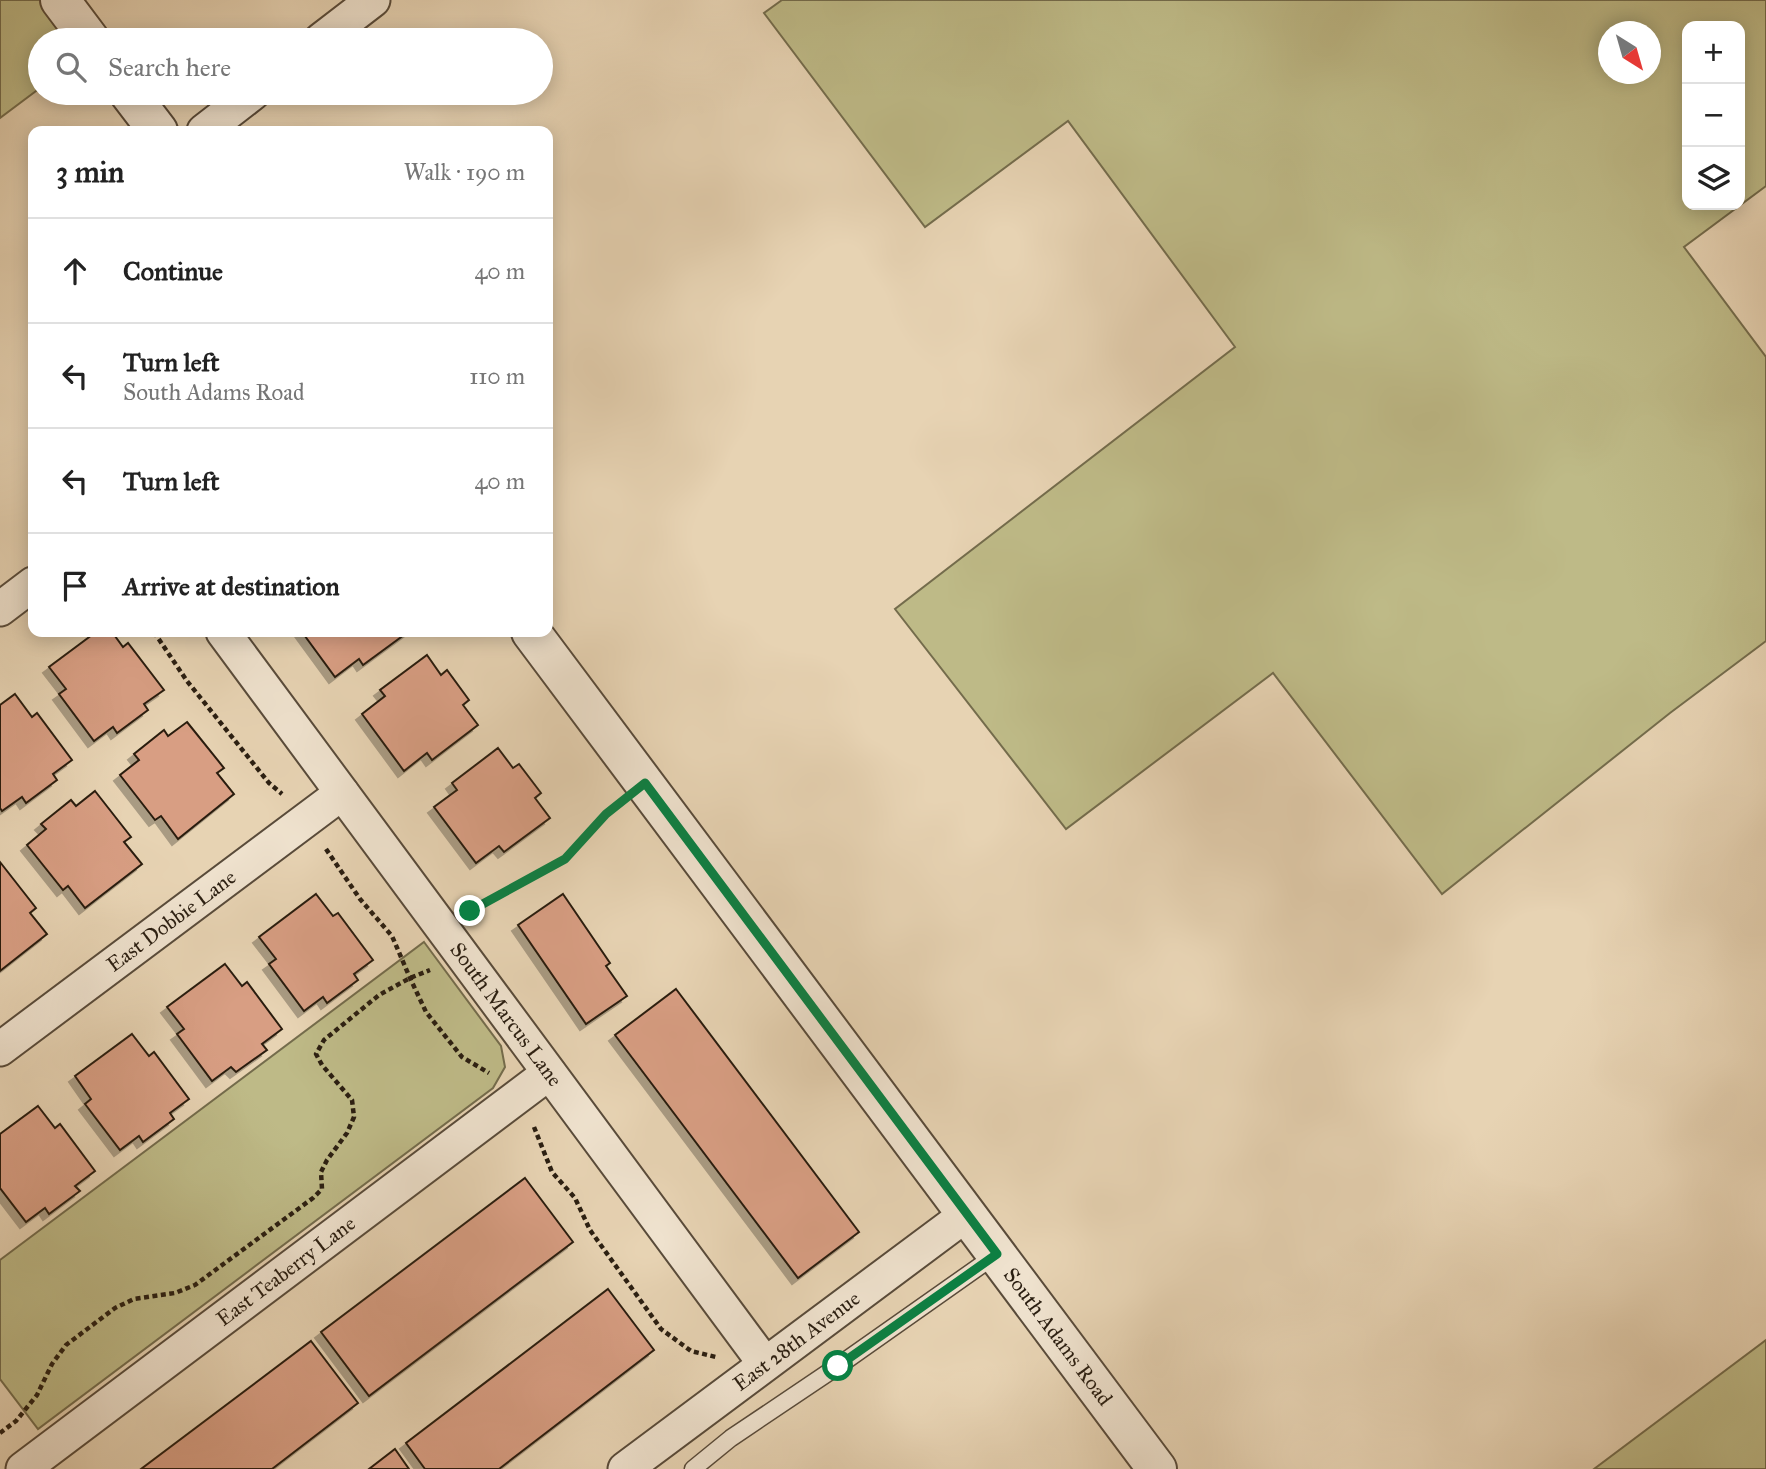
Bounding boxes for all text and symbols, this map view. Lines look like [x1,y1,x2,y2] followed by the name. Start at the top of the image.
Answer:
[1598,21,1661,84] north arrow
[1682,21,1745,210] map controls
[1682,21,1745,84] button: +
[28,28,553,105] search box
[52,48,90,86] icon: search
[108,51,231,83] text: Search here
[1682,84,1745,147] button: −
[1682,147,1745,210] button: layers
[56,154,124,190] text: 3 min
[404,158,525,186] text: Walk · 190 m
[56,252,94,290] icon: ahead
[123,255,223,287] text: Continue
[475,257,525,285] text: 40 m
[123,346,219,378] text: Turn left
[56,357,94,395] icon: left
[469,362,525,390] text: 110 m
[123,378,304,406] text: South Adams Road
[56,462,94,500] icon: left
[123,465,219,497] text: Turn left
[475,467,525,495] text: 40 m
[56,567,94,605] icon: arrive
[123,570,340,602] text: Arrive at destination
[102,864,241,978] street label: East Dobbie Lane
[454,895,485,926] route end
[444,937,568,1092] street label: South Marcus Lane
[211,1210,361,1332] street label: East Teaberry Lane
[998,1263,1118,1411] street label: South Adams Road
[728,1285,865,1397] street label: East 28th Avenue
[822,1350,853,1381] route start

